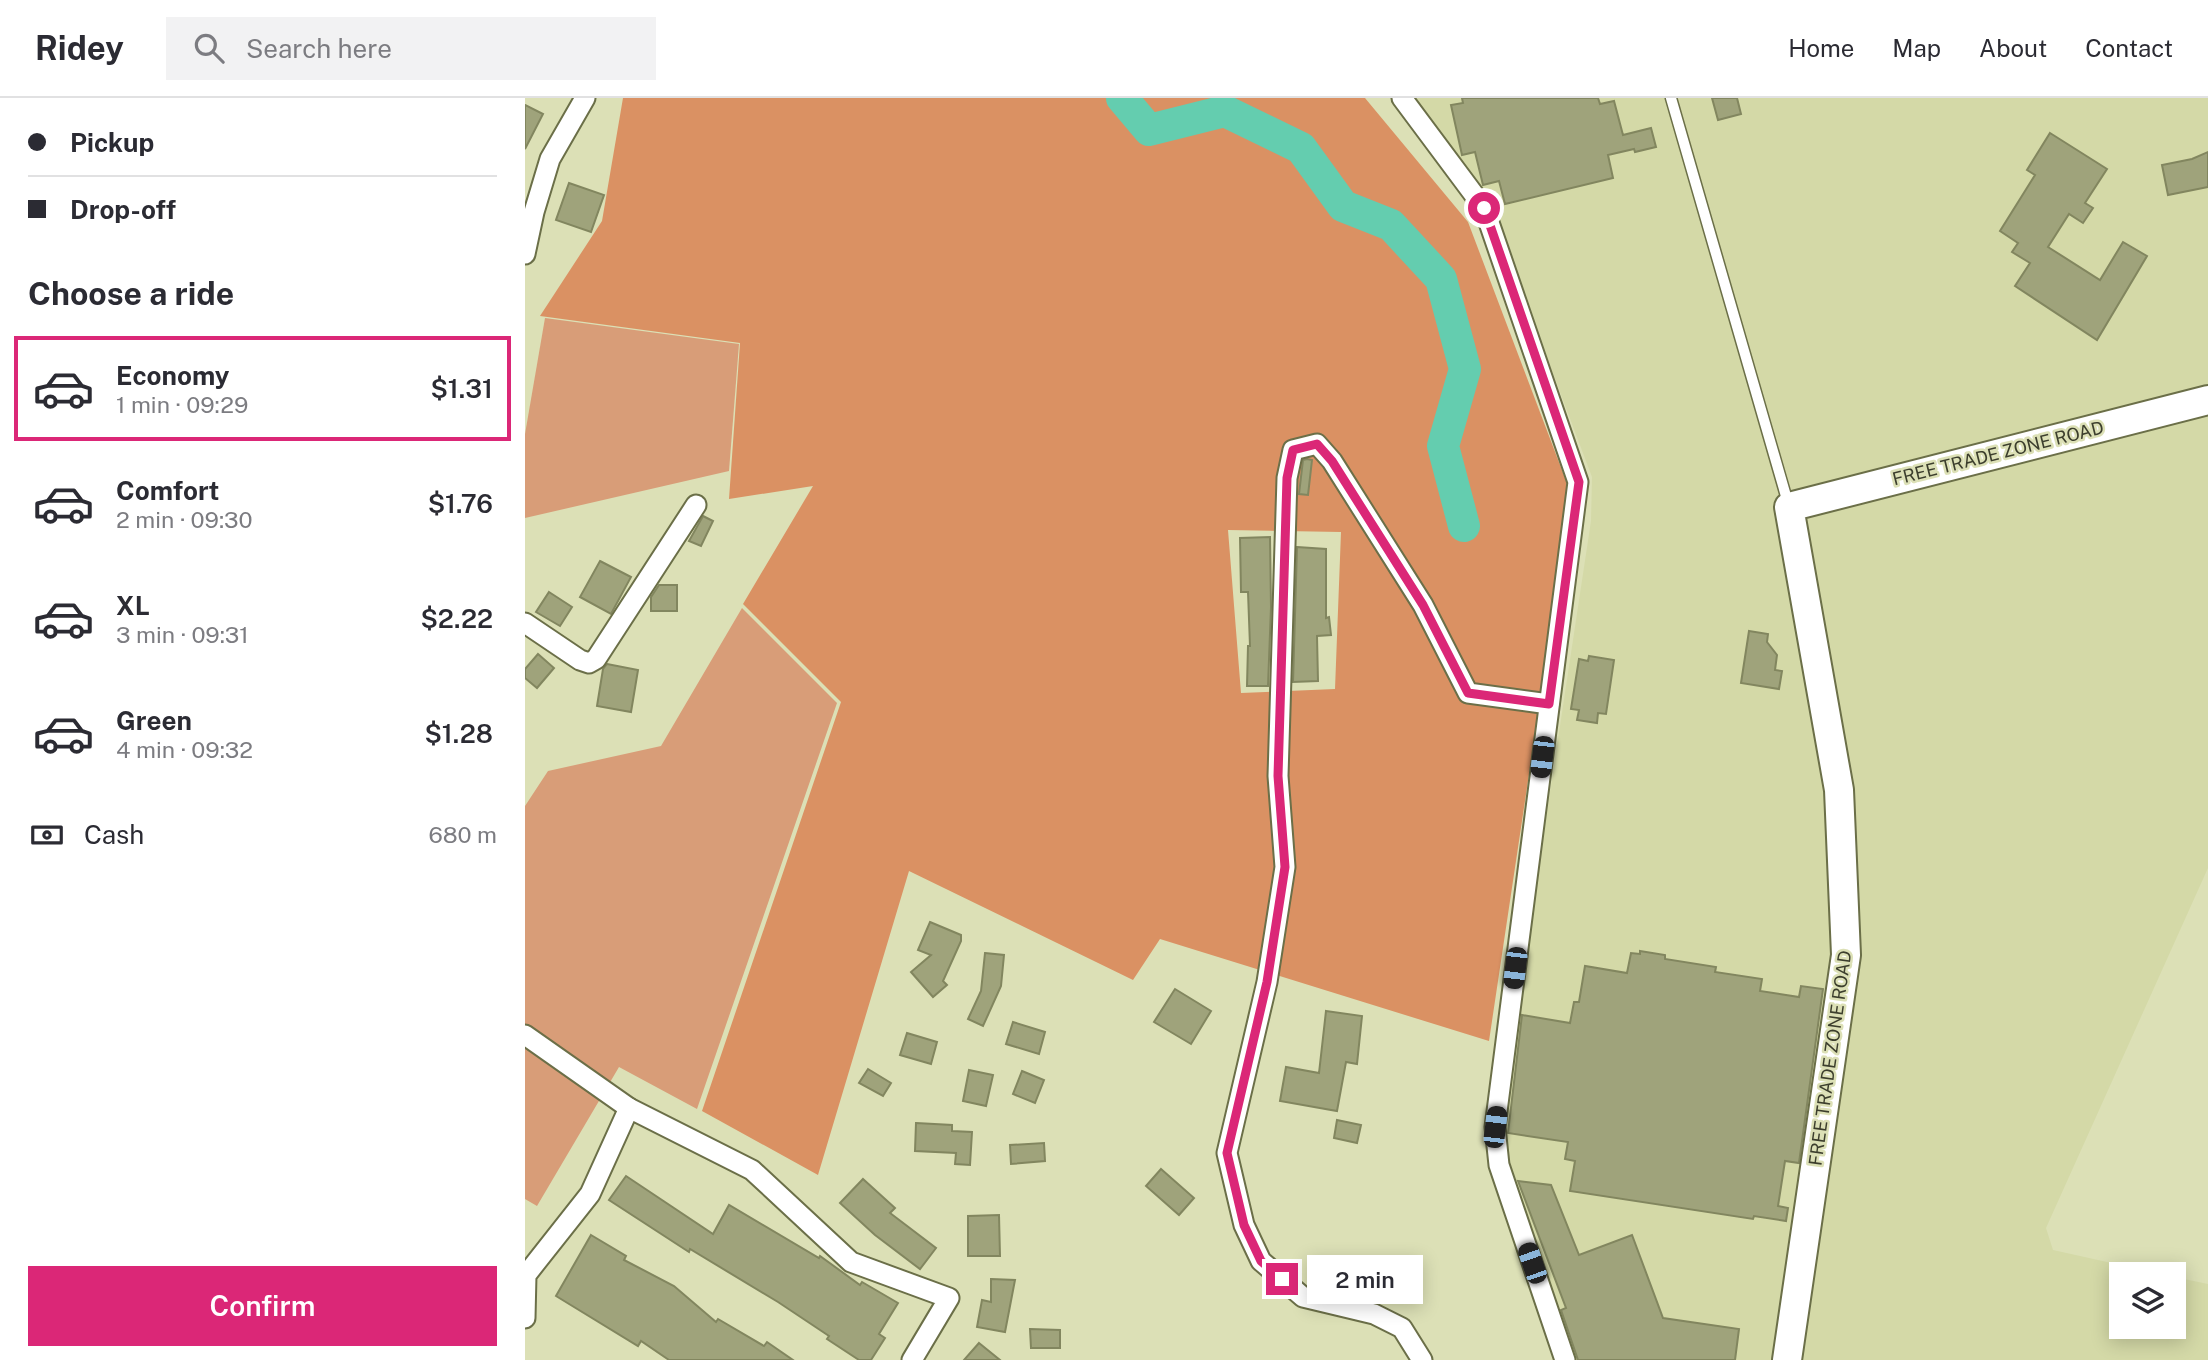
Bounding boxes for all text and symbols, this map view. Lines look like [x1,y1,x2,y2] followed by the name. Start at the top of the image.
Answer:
[166,17,656,80] search box
[35,29,124,67] text: Ridey
[190,29,228,67] icon: search
[246,33,392,64] text: Search here
[1788,34,1854,62] text: Home
[1892,34,1941,62] text: Map
[1979,34,2047,62] text: About
[2085,34,2173,62] text: Contact
[70,127,154,158] text: Pickup
[1468,192,1500,224] route start
[70,194,176,225] text: Drop-off
[28,275,234,312] text: Choose a ride
[32,357,95,420] icon: car
[116,360,229,391] text: Economy
[430,373,493,404] text: $1.31
[116,391,248,418] text: 1 min · 09:29
[1890,417,2106,489] street label: FREE TRADE ZONE ROAD
[32,472,95,535] icon: car
[116,475,219,506] text: Comfort
[428,488,493,519] text: $1.76
[116,506,253,533] text: 2 min · 09:30
[32,587,95,650] icon: car
[116,590,150,621] text: XL
[420,603,493,634] text: $2.22
[116,621,249,648] text: 3 min · 09:31
[32,702,95,765] icon: car
[116,705,192,736] text: Green
[424,718,493,749] text: $1.28
[1530,735,1555,779] car
[116,736,253,763] text: 4 min · 09:32
[28,816,66,854] icon: cash
[84,819,144,850] text: Cash
[429,821,497,848] text: 680 m
[1503,946,1528,990] car
[1804,949,1856,1167] street label: FREE TRADE ZONE ROAD
[1483,1105,1508,1149] car
[1516,1240,1549,1286] car
[1307,1254,1422,1304] callout: 2 min
[2109,1262,2186,1339] map controls
[2109,1262,2186,1339] button: layers
[1266,1263,1298,1295] route end
[28,1266,497,1346] button: Confirm
[1335,1266,1395,1293] text: 2 min

